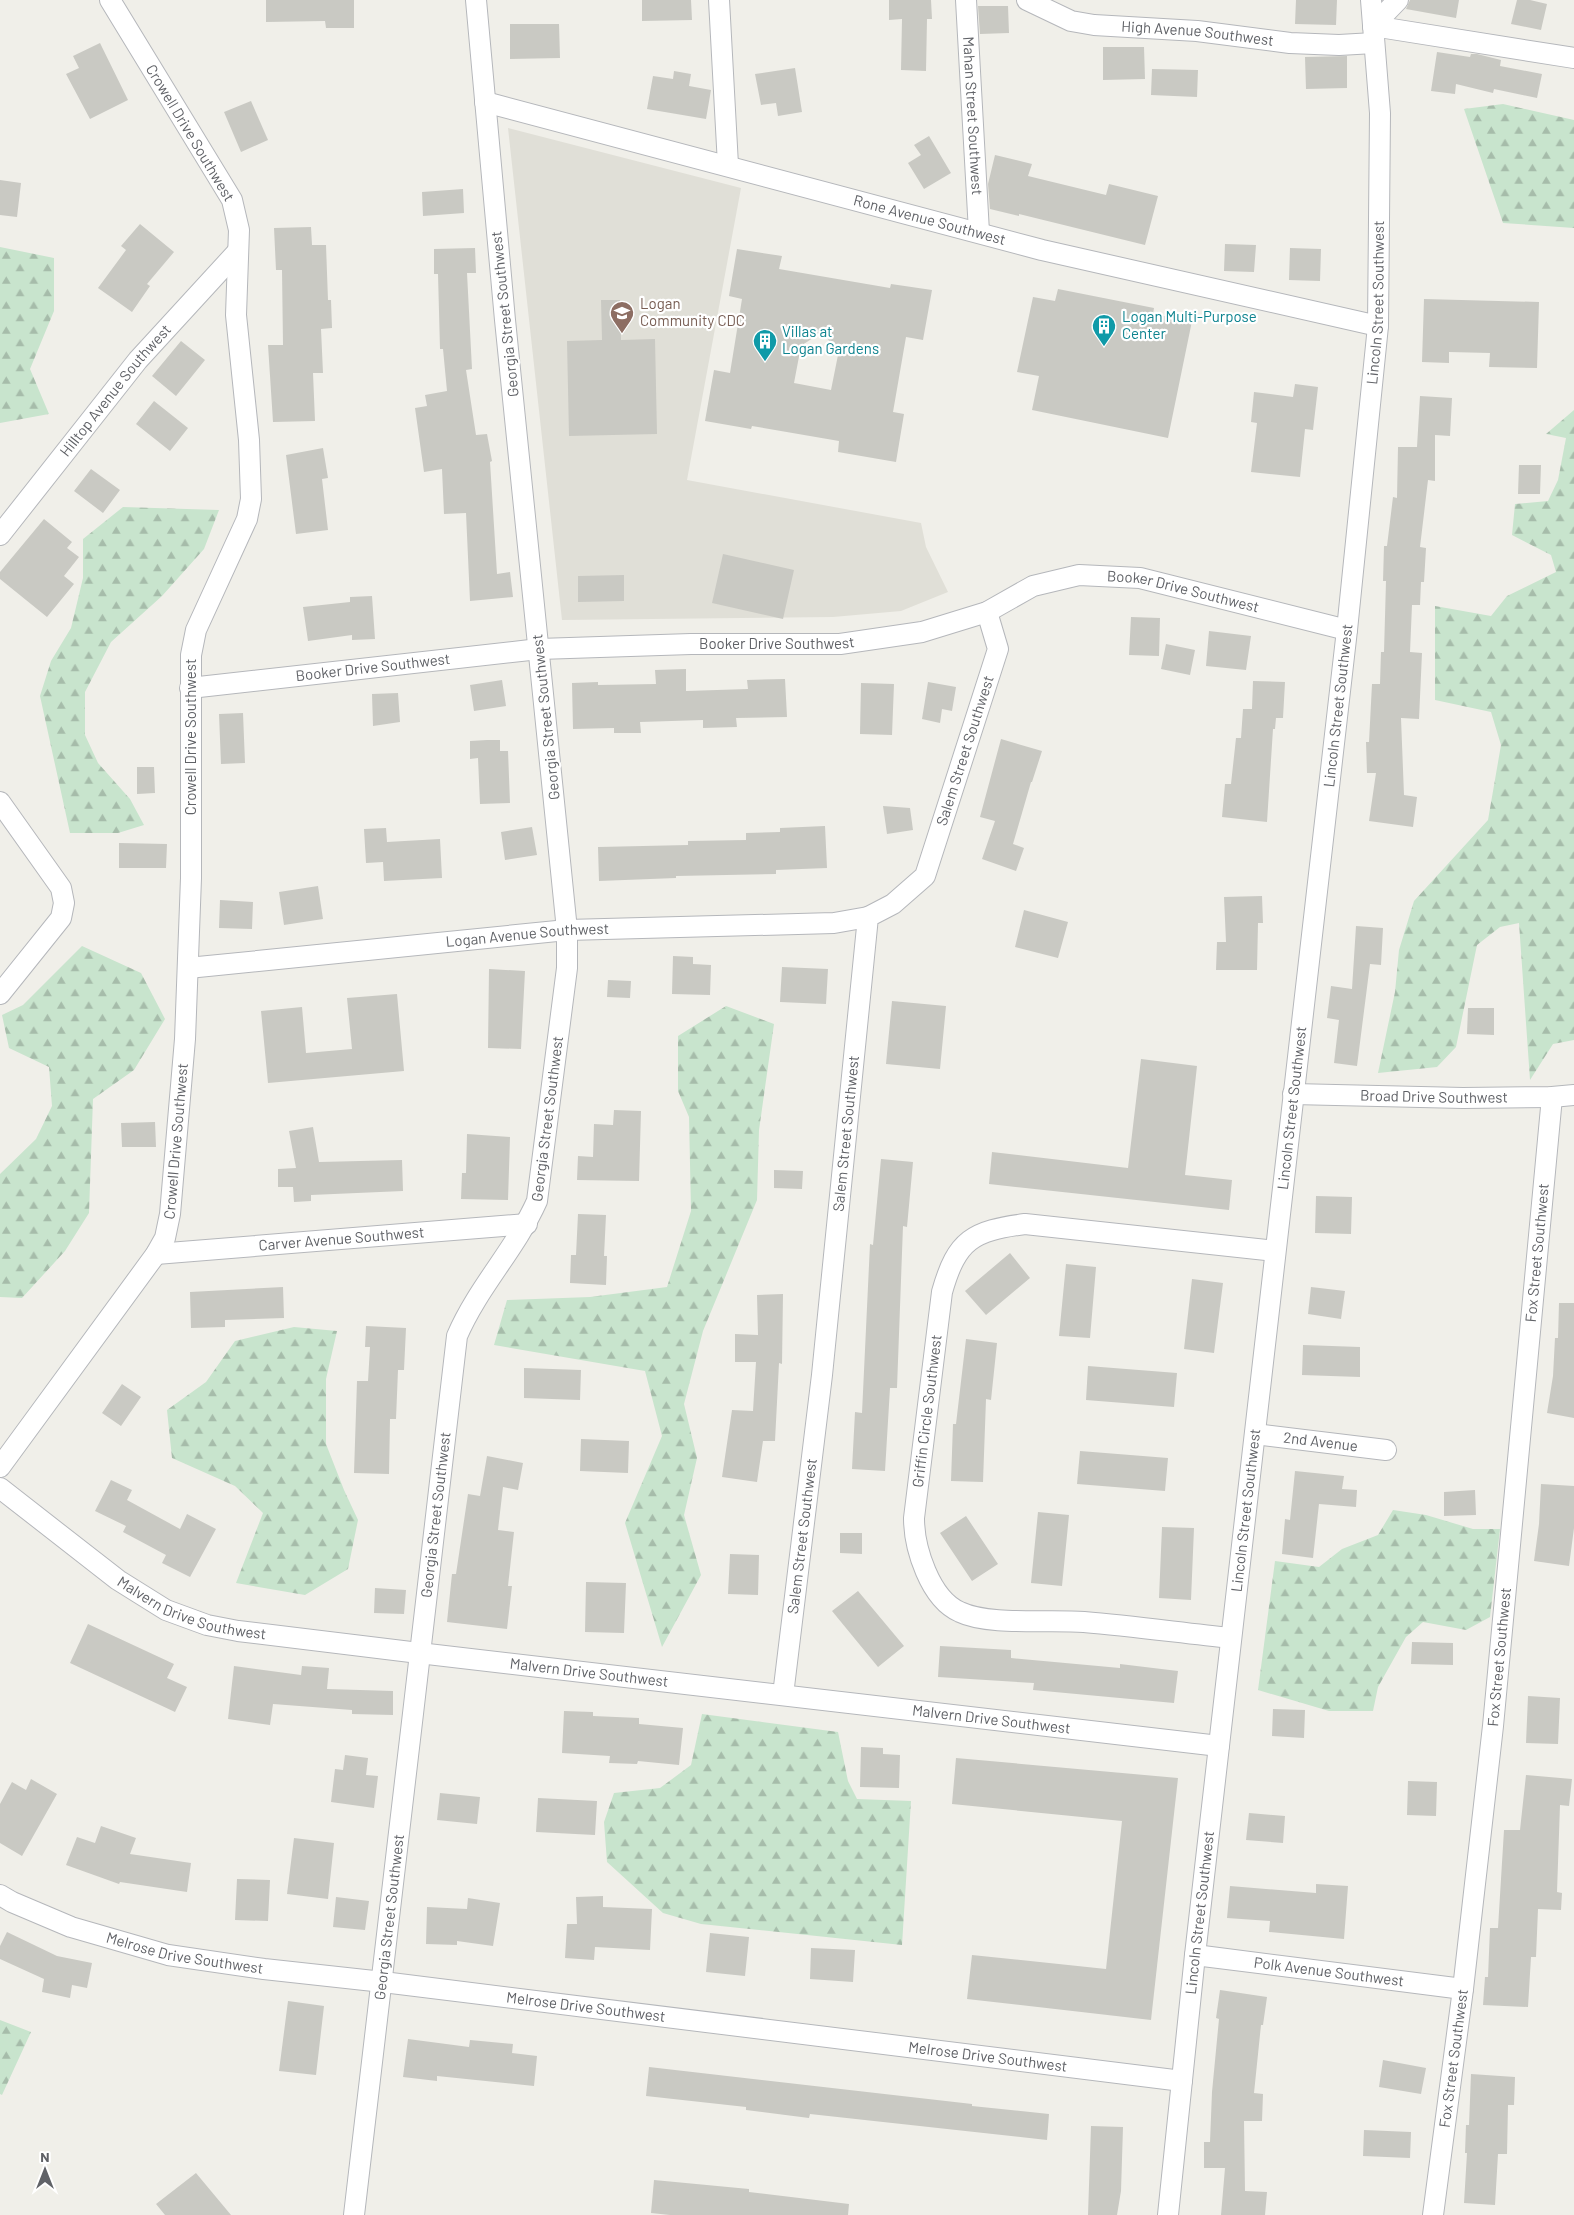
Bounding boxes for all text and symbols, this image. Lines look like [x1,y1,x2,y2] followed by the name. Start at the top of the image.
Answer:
[1121,17,1275,49] street label: High Avenue Southwest
[960,36,987,196] street label: Mahan Street Southwest
[143,61,239,204] street label: Crowell Drive Southwest
[852,190,1008,248] street label: Rone Avenue Southwest
[1362,220,1387,385] street label: Lincoln Street Southwest
[486,230,522,398] street label: Georgia Street Southwest
[640,294,745,329] place label: Logan Community CDC
[609,300,635,334] school or university icon: Logan Community CDC
[1122,307,1257,342] place label: Logan Multi-Purpose Center
[1091,313,1117,347] building icon: Logan Multi-Purpose Center
[55,320,174,460] street label: Hilltop Avenue Southwest
[782,322,879,357] place label: Villas at Logan Gardens
[752,328,778,362] building icon: Villas at Logan Gardens
[1107,566,1261,616] street label: Booker Drive Southwest
[1319,623,1356,788] street label: Lincoln Street Southwest
[699,632,856,652] street label: Booker Drive Southwest
[527,633,563,801] street label: Georgia Street Southwest
[294,649,451,684] street label: Booker Drive Southwest
[181,659,199,815] street label: Crowell Drive Southwest
[932,673,997,828] street label: Salem Street Southwest
[445,919,609,950] street label: Logan Avenue Southwest
[1273,1025,1309,1191] street label: Lincoln Street Southwest
[527,1035,566,1203] street label: Georgia Street Southwest
[828,1055,862,1212] street label: Salem Street Southwest
[159,1062,191,1221] street label: Crowell Drive Southwest
[1360,1086,1508,1106] street label: Broad Drive Southwest
[1521,1182,1552,1323] street label: Fox Street Southwest
[258,1222,425,1254] street label: Carver Avenue Southwest
[908,1333,945,1488] street label: Griffin Circle Southwest
[1227,1428,1263,1593] street label: Lincoln Street Southwest
[1282,1428,1359,1454] street label: 2nd Avenue
[416,1431,454,1599] street label: Georgia Street Southwest
[783,1457,820,1615] street label: Salem Street Southwest
[114,1572,267,1642] street label: Malvern Drive Southwest
[1483,1587,1514,1727] street label: Fox Street Southwest
[509,1654,669,1690] street label: Malvern Drive Southwest
[911,1700,1072,1737] street label: Malvern Drive Southwest
[1181,1830,1217,1995] street label: Lincoln Street Southwest
[370,1833,407,2001] street label: Georgia Street Southwest
[104,1928,265,1977] street label: Melrose Drive Southwest
[1253,1953,1405,1989] street label: Polk Avenue Southwest
[505,1987,666,2025] street label: Melrose Drive Southwest
[1435,1988,1471,2129] street label: Fox Street Southwest
[907,2037,1068,2075] street label: Melrose Drive Southwest
[20,2145,70,2195] north arrow
[40,2148,50,2165] text: N

